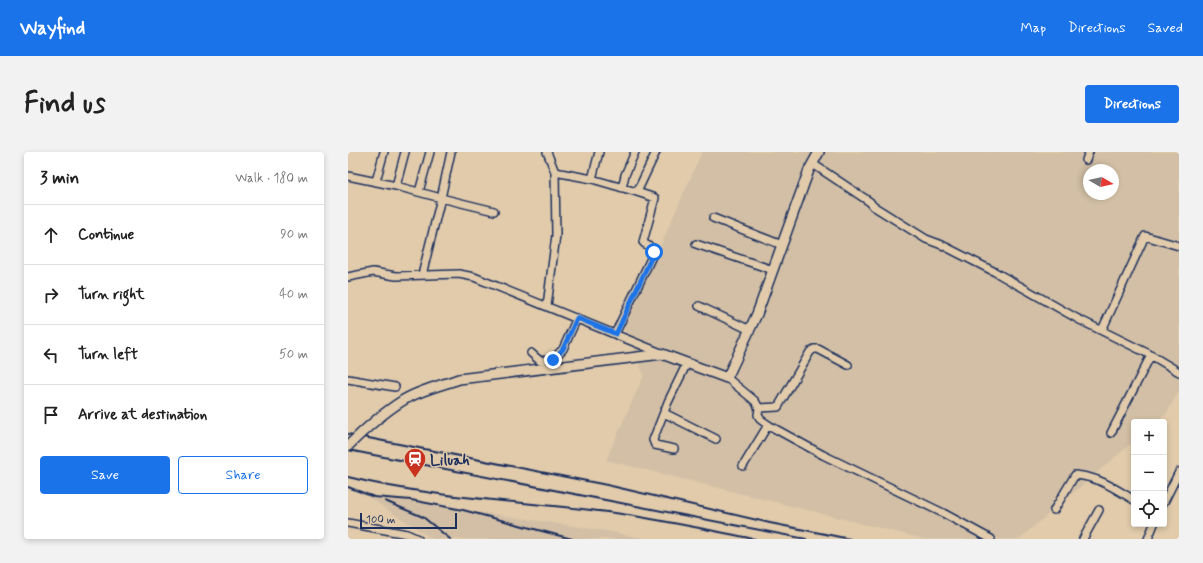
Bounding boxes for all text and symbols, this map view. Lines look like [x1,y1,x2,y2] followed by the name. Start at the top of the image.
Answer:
[20,16,85,41] text: Wayfind
[1020,19,1046,37] text: Map
[1068,19,1126,37] text: Directions
[1148,19,1183,37] text: Saved
[1085,85,1179,123] button: Directions
[24,86,105,123] text: Find us
[1083,164,1119,200] north arrow
[40,167,79,189] text: 3 min
[235,170,308,187] text: Walk · 180 m
[40,224,62,246] icon: ahead
[78,225,134,245] text: Continue
[280,226,308,243] text: 90 m
[645,243,663,261] route start
[40,284,62,306] icon: right
[78,285,145,305] text: Turn right
[279,286,308,303] text: 40 m
[40,344,62,366] icon: left
[78,345,138,365] text: Turn left
[279,346,308,363] text: 50 m
[544,351,562,369] route end
[40,404,62,426] icon: arrive
[78,405,207,425] text: Arrive at destination
[1131,419,1167,527] map controls
[1131,419,1167,455] button: +
[402,446,428,479] station icon: Liluah
[430,450,470,471] place label: Liluah
[1131,455,1167,491] button: −
[40,456,170,494] button: Save
[178,456,308,494] button: Share
[1131,491,1167,527] button: locate
[360,511,457,530] scale bar
[366,513,396,527] text: 100 m

